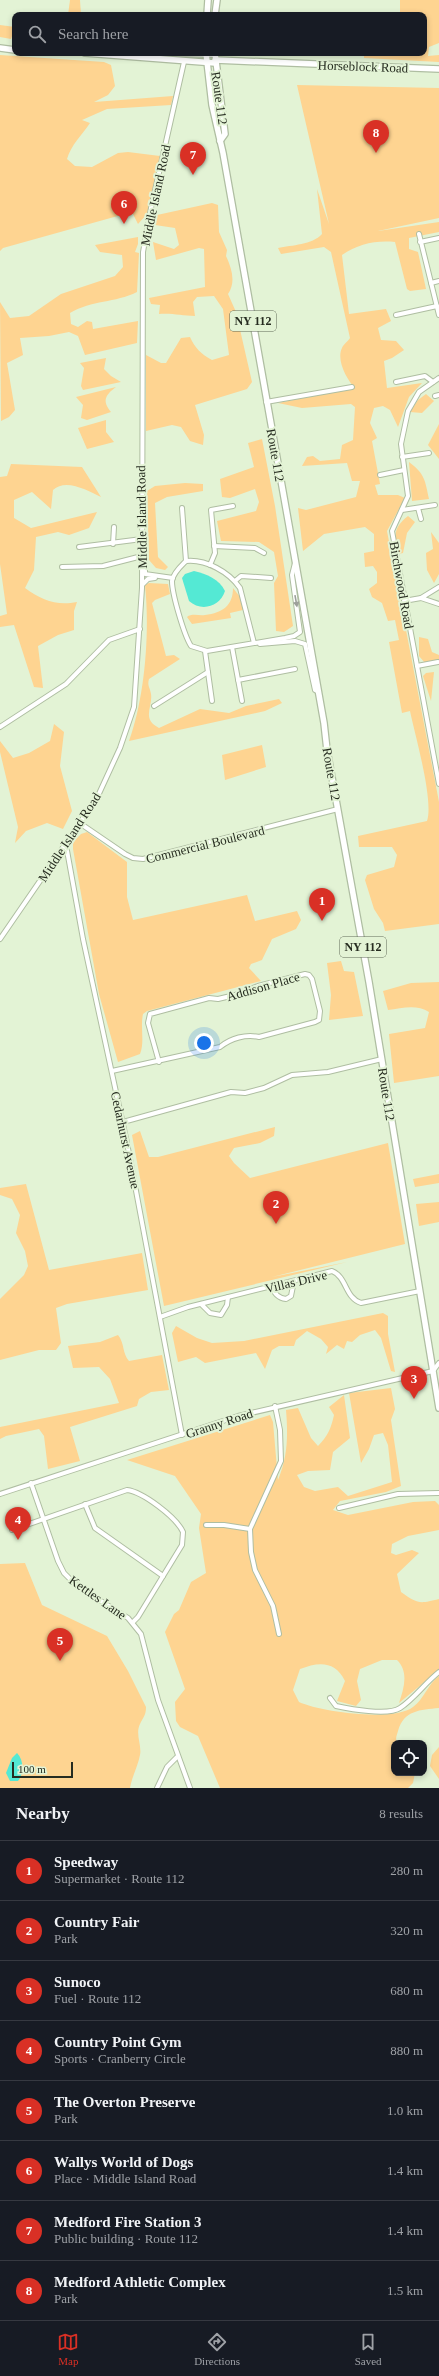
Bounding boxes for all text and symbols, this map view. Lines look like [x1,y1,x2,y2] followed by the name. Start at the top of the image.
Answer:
[12,12,427,56] search box
[26,23,48,45] icon: search
[58,26,128,42] text: Search here
[317,57,409,76] street label: Horseblock Road
[208,71,231,126] street label: Route 112
[363,120,389,153] pin: 8
[180,142,206,175] pin: 7
[137,143,174,247] street label: Middle Island Road
[111,191,137,224] pin: 6
[230,311,276,331] road number: NY 112
[263,428,288,483] street label: Route 112
[133,465,150,569] street label: Middle Island Road
[386,540,417,630] street label: Birchwood Road
[293,595,299,607] one-way arrow
[319,747,344,802] street label: Route 112
[35,789,104,885] street label: Middle Island Road
[144,822,266,866] street label: Commercial Boulevard
[309,888,335,921] pin: 1
[340,937,386,957] road number: NY 112
[225,969,302,1004] street label: Addison Place
[194,1033,214,1053] your location
[375,1067,398,1122] street label: Route 112
[108,1090,143,1190] street label: Cedarhurst Avenue
[263,1191,289,1224] pin: 2
[264,1267,329,1296] street label: Villas Drive
[401,1366,427,1399] pin: 3
[184,1405,255,1441] street label: Granny Road
[5,1507,31,1540] pin: 4
[66,1572,129,1623] street label: Kettles Lane
[47,1628,73,1661] pin: 5
[391,1740,427,1776] map controls
[391,1740,427,1776] button: locate
[12,1760,73,1779] scale bar
[18,1763,46,1775] text: 100 m
[16,1804,70,1823] text: Nearby
[379,1806,423,1821] text: 8 results
[54,1854,118,1870] text: Speedway
[26,1863,32,1878] text: 1
[390,1863,423,1878] text: 280 m
[54,1871,185,1886] text: Supermarket · Route 112
[54,1914,139,1930] text: Country Fair
[26,1923,32,1938] text: 2
[390,1923,423,1938] text: 320 m
[54,1931,78,1946] text: Park
[54,1974,101,1990] text: Sunoco
[26,1983,32,1998] text: 3
[390,1983,423,1998] text: 680 m
[54,1991,141,2006] text: Fuel · Route 112
[54,2034,182,2050] text: Country Point Gym
[26,2043,32,2058] text: 4
[390,2043,423,2058] text: 880 m
[54,2051,186,2066] text: Sports · Cranberry Circle
[54,2094,195,2110] text: The Overton Preserve
[26,2103,32,2118] text: 5
[387,2103,423,2118] text: 1.0 km
[54,2111,78,2126] text: Park
[54,2154,193,2170] text: Wallys World of Dogs
[26,2163,32,2178] text: 6
[387,2163,423,2178] text: 1.4 km
[54,2171,196,2186] text: Place · Middle Island Road
[54,2214,202,2230] text: Medford Fire Station 3
[26,2223,32,2238] text: 7
[387,2223,423,2238] text: 1.4 km
[54,2231,198,2246] text: Public building · Route 112
[54,2274,226,2290] text: Medford Athletic Complex
[26,2283,32,2298] text: 8
[387,2283,423,2298] text: 1.5 km
[54,2291,78,2306] text: Park
[57,2331,79,2367] tab: Map
[194,2331,240,2367] tab: Directions
[355,2331,382,2367] tab: Saved

